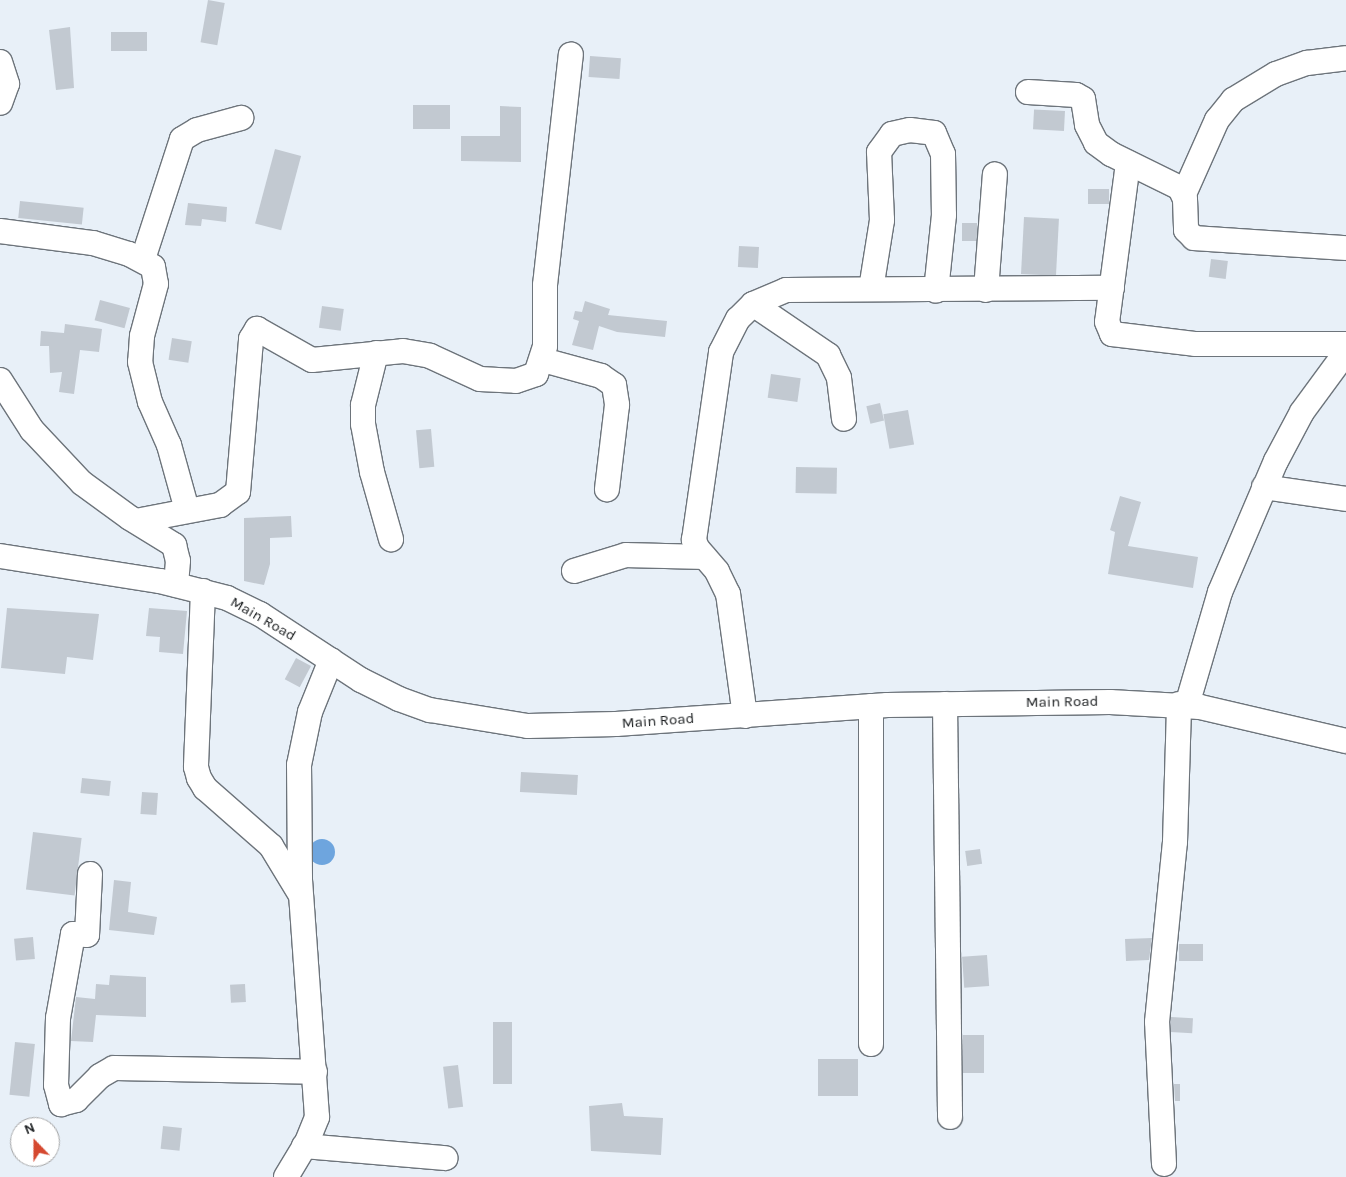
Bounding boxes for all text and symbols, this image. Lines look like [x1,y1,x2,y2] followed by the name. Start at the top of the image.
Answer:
[227,593,299,645] street label: Main Road
[1026,692,1098,712] street label: Main Road
[621,709,695,733] street label: Main Road
[10,1117,60,1167] north arrow
[22,1119,37,1138] text: N

